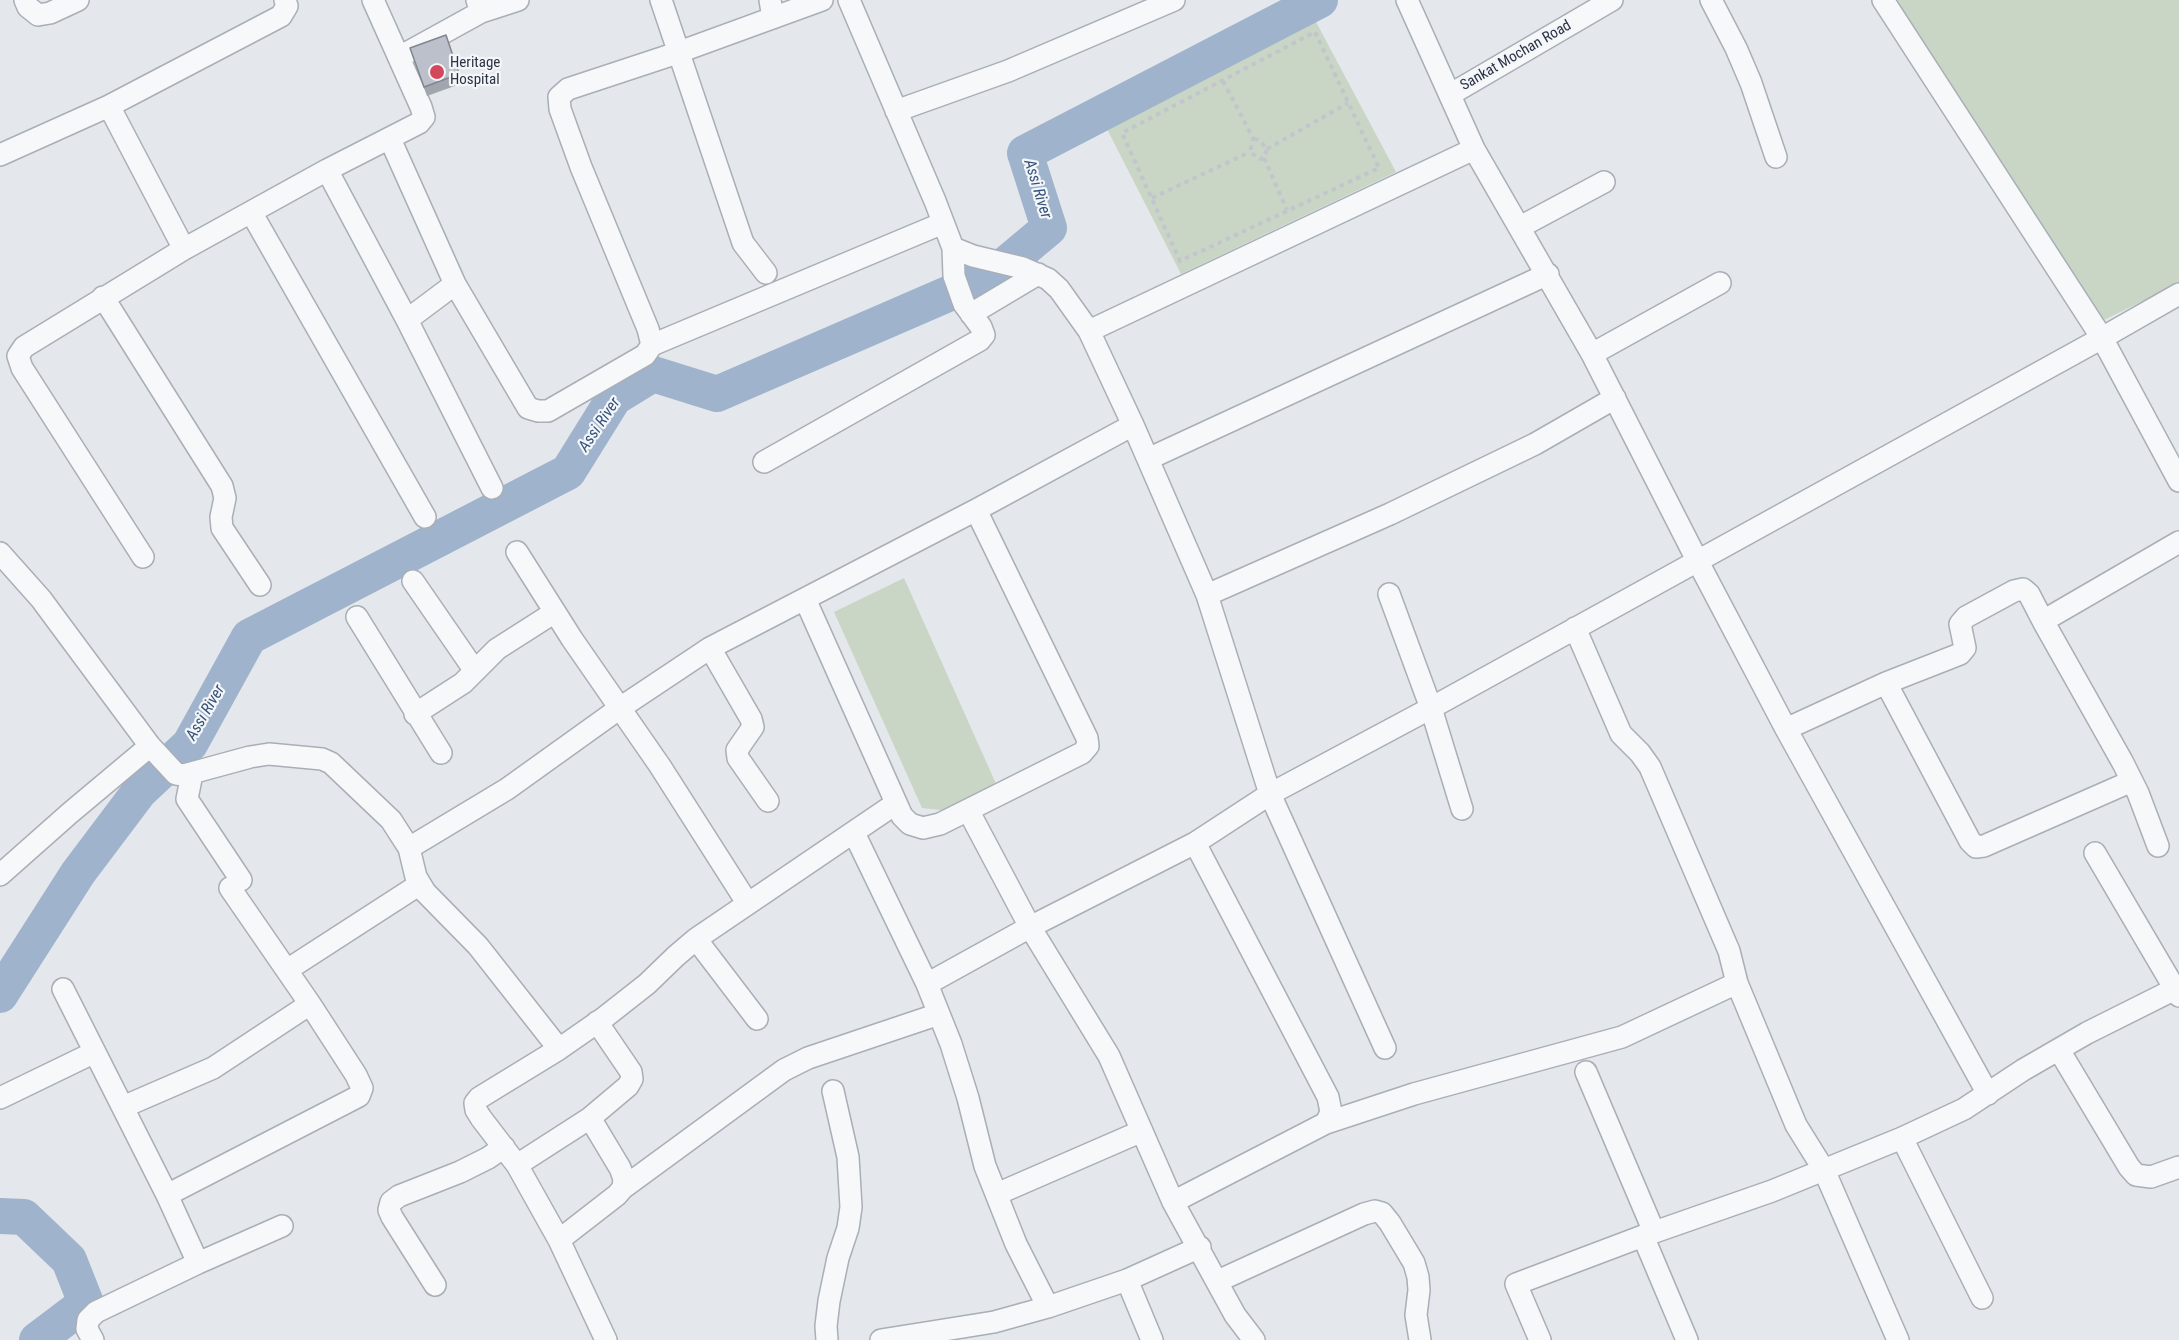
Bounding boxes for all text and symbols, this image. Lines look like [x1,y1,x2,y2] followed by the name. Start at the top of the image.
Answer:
[1457,17,1575,95] street label: Sankat Mochan Road
[450,54,500,89] place label: Heritage Hospital
[428,63,446,81] marker: Heritage Hospital
[1019,157,1055,221] water label: Assi River
[575,394,625,456] water label: Assi River
[183,682,229,744] water label: Assi River

